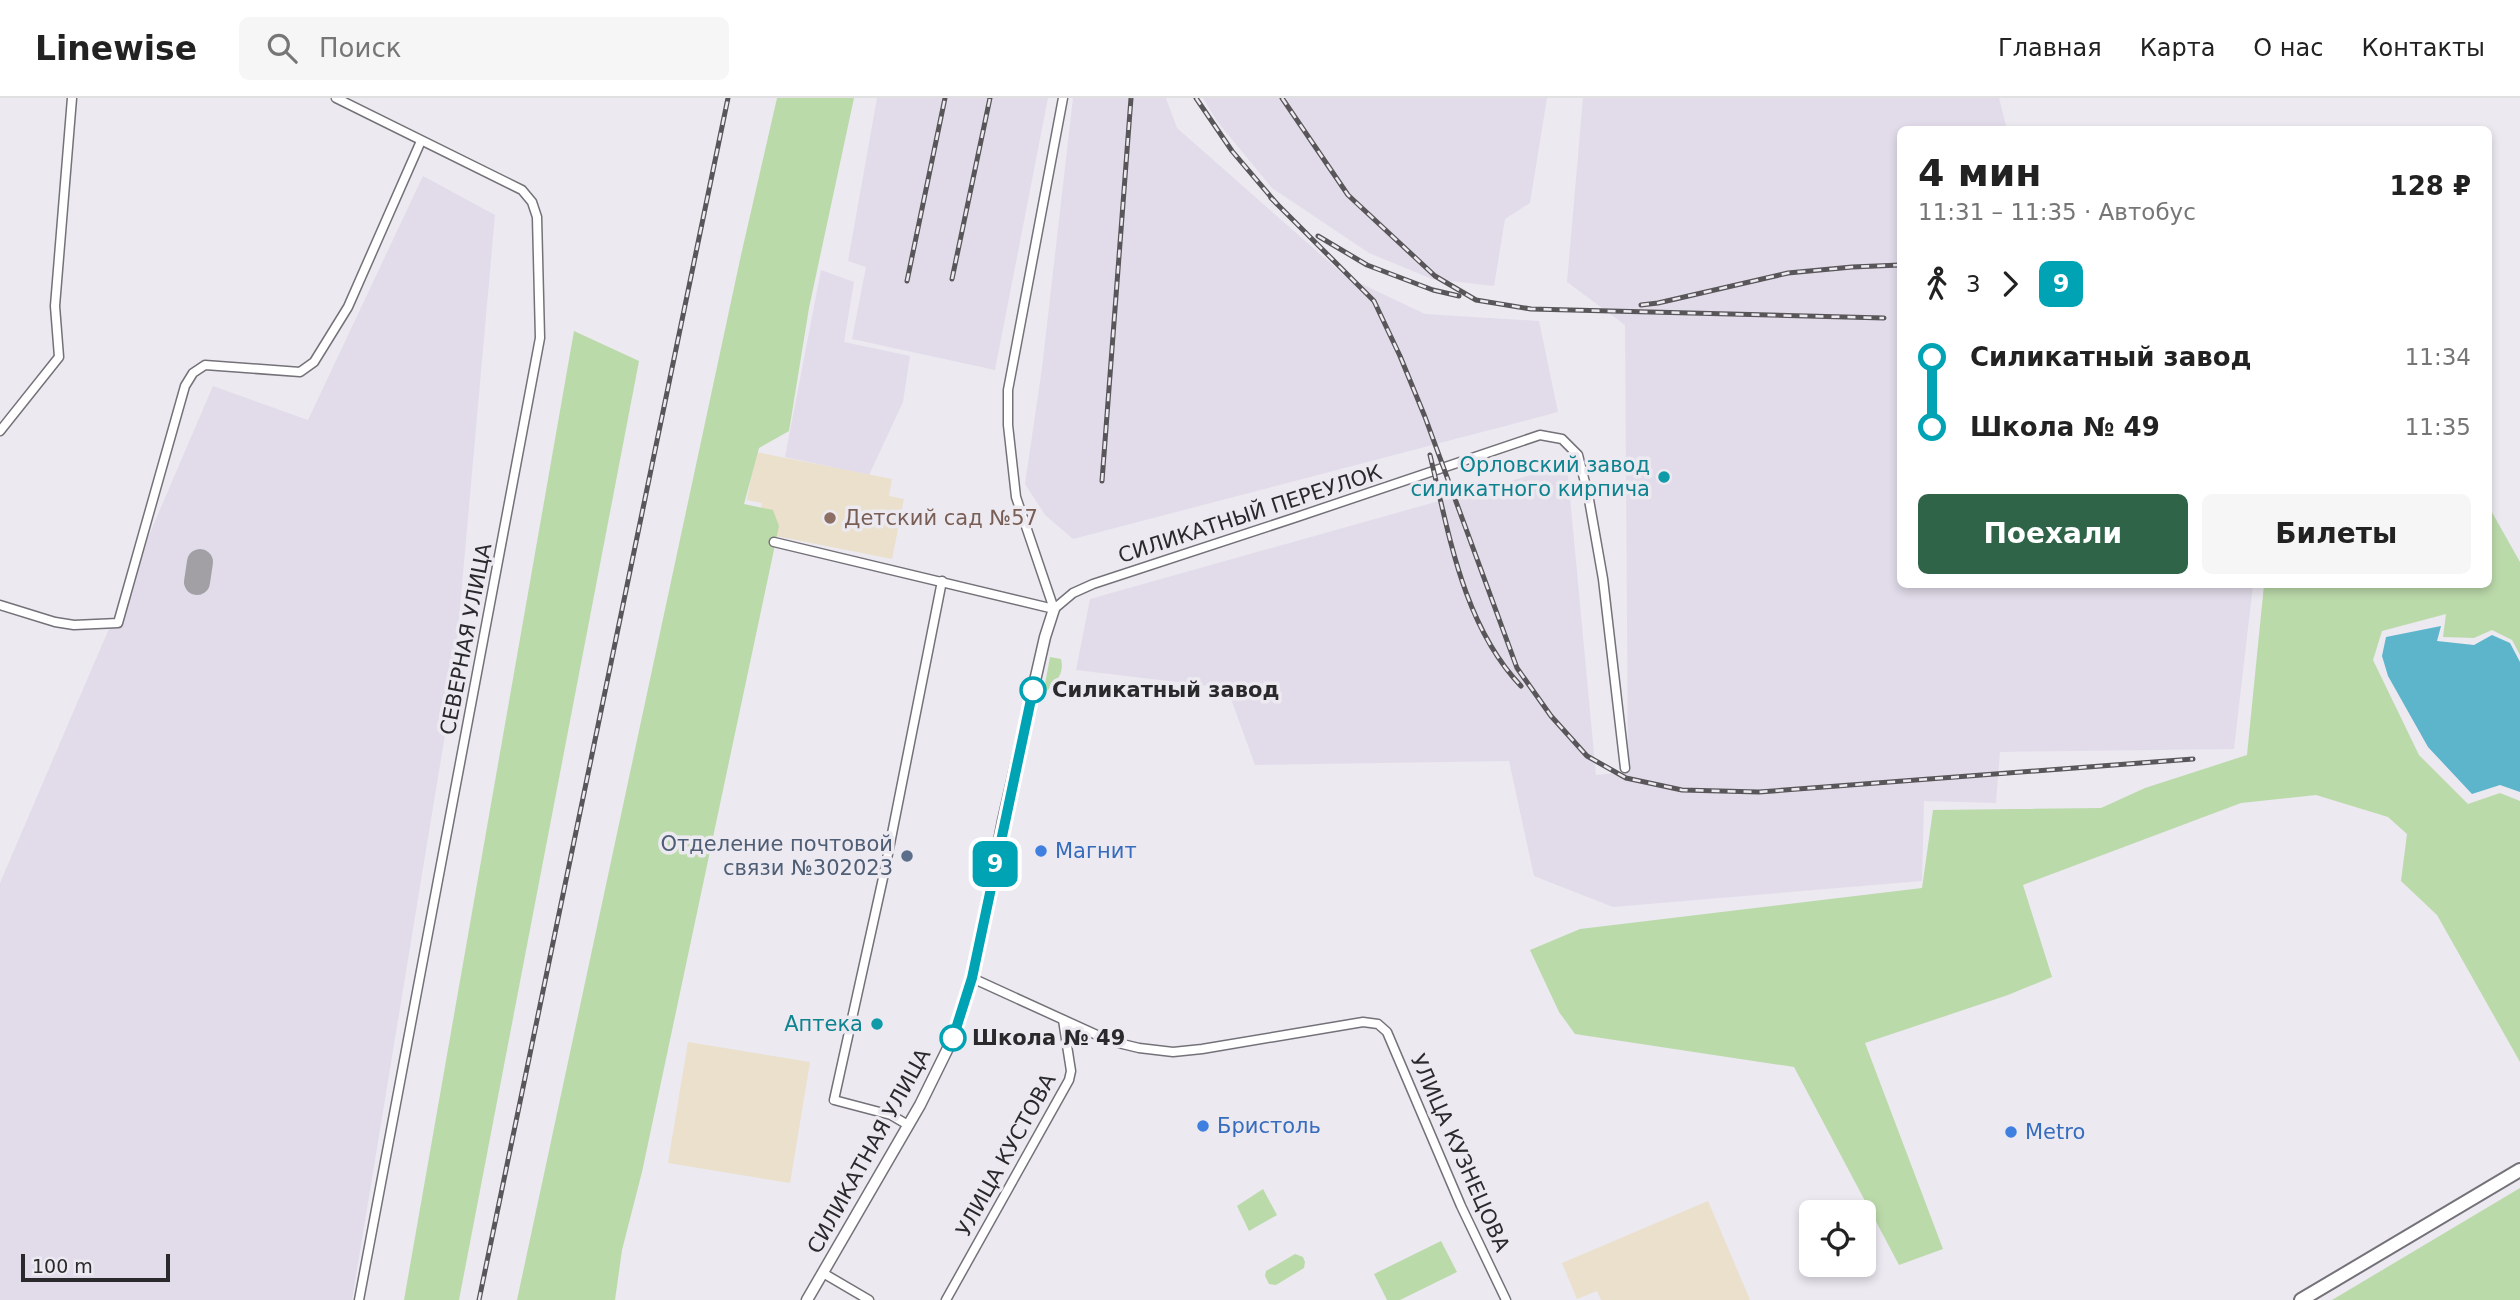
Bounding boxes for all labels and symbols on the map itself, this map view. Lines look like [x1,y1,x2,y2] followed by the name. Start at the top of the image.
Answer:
[1410,453,1650,501] place label: Орловский завод силикатного кирпича
[1115,459,1385,568] street label: СИЛИКАТНЫЙ ПЕРЕУЛОК
[1656,469,1672,485] marker: Орловский завод силикатного кирпича
[844,506,1038,530] place label: Детский сад №57
[822,510,838,526] marker: Детский сад №57
[436,541,496,737] street label: СЕВЕРНАЯ УЛИЦА
[1020,677,1046,703] marker: Силикатный завод
[1052,678,1279,702] place label: Силикатный завод
[661,832,893,880] place label: Отделение почтовой связи №302023
[1055,839,1137,863] place label: Магнит
[972,841,1018,887] line badge: 9
[1033,843,1049,859] marker: Магнит
[899,848,915,864] marker: Отделение почтовой связи №302023
[784,1012,863,1036] place label: Аптека
[869,1016,885,1032] marker: Аптека
[940,1025,966,1051] marker: Школа № 49
[972,1026,1125,1050] place label: Школа № 49
[803,1044,936,1258] street label: СИЛИКАТНАЯ УЛИЦА
[1406,1051,1515,1256] street label: УЛИЦА КУЗНЕЦОВА
[951,1069,1061,1240] street label: УЛИЦА КУСТОВА
[1217,1114,1321,1138] place label: Бристоль
[1195,1118,1211,1134] marker: Бристоль
[2025,1120,2085,1144] place label: Metro
[2003,1124,2019,1140] marker: Metro
[21,1251,170,1283] scale bar

